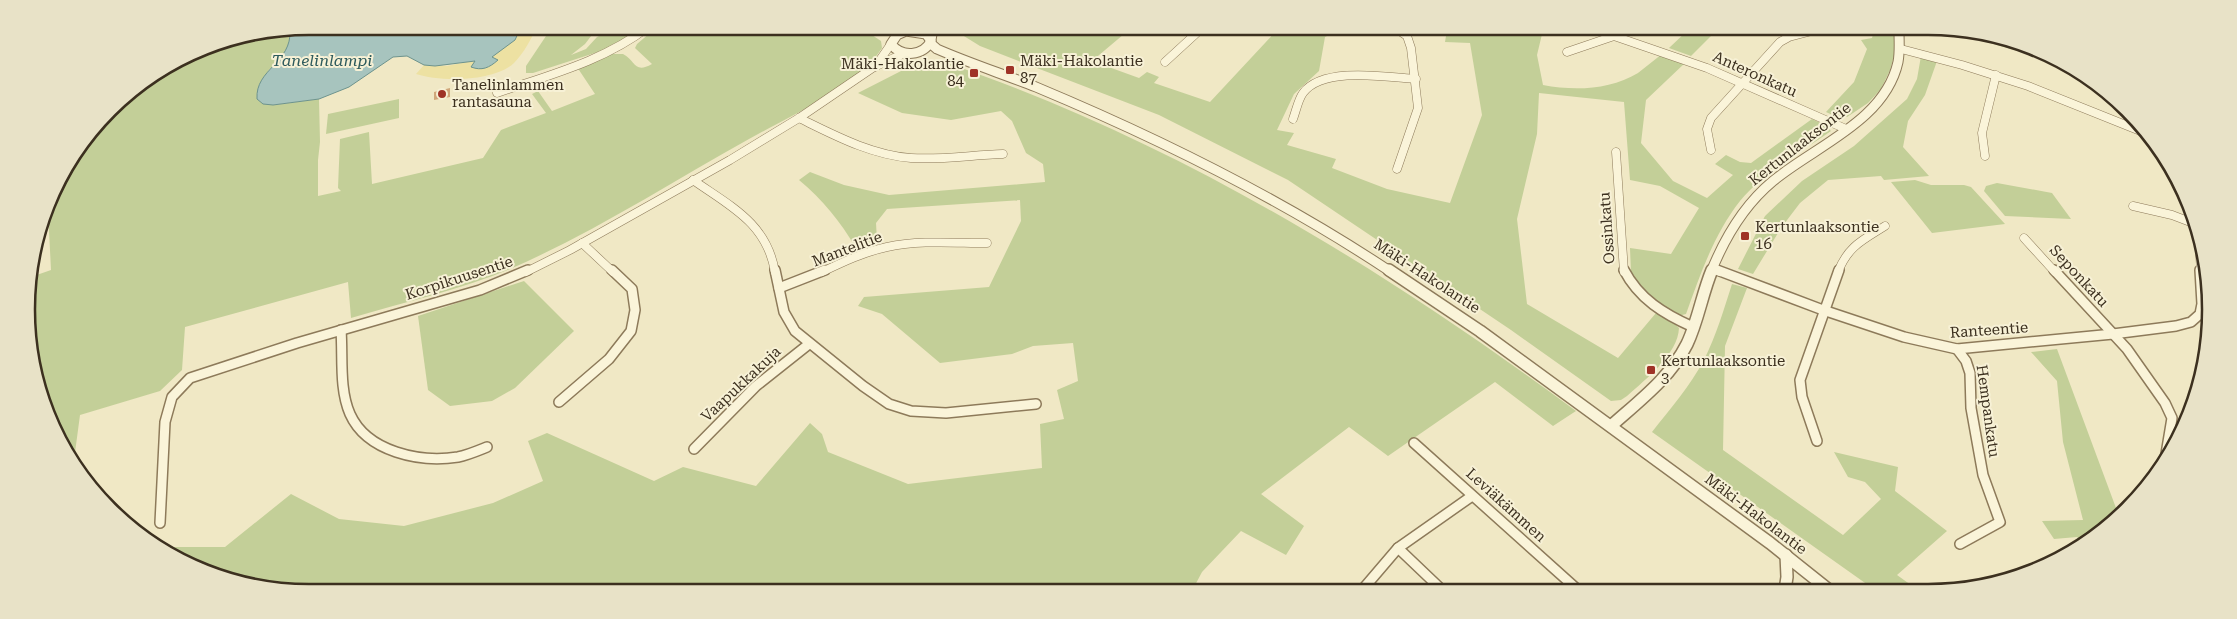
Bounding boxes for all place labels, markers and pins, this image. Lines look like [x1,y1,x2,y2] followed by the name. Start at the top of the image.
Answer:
[1020,52,1143,87] place label: Mäki-Hakolantie 87
[841,55,965,90] place label: Mäki-Hakolantie 84
[1004,64,1016,76] marker: Mäki-Hakolantie 87
[968,67,980,79] marker: Mäki-Hakolantie 84
[452,76,564,111] place label: Tanelinlammen rantasauna
[436,88,448,100] marker: Tanelinlammen rantasauna
[1755,218,1879,253] place label: Kertunlaaksontie 16
[1739,230,1751,242] marker: Kertunlaaksontie 16
[1661,352,1785,387] place label: Kertunlaaksontie 3
[1645,364,1657,376] marker: Kertunlaaksontie 3

